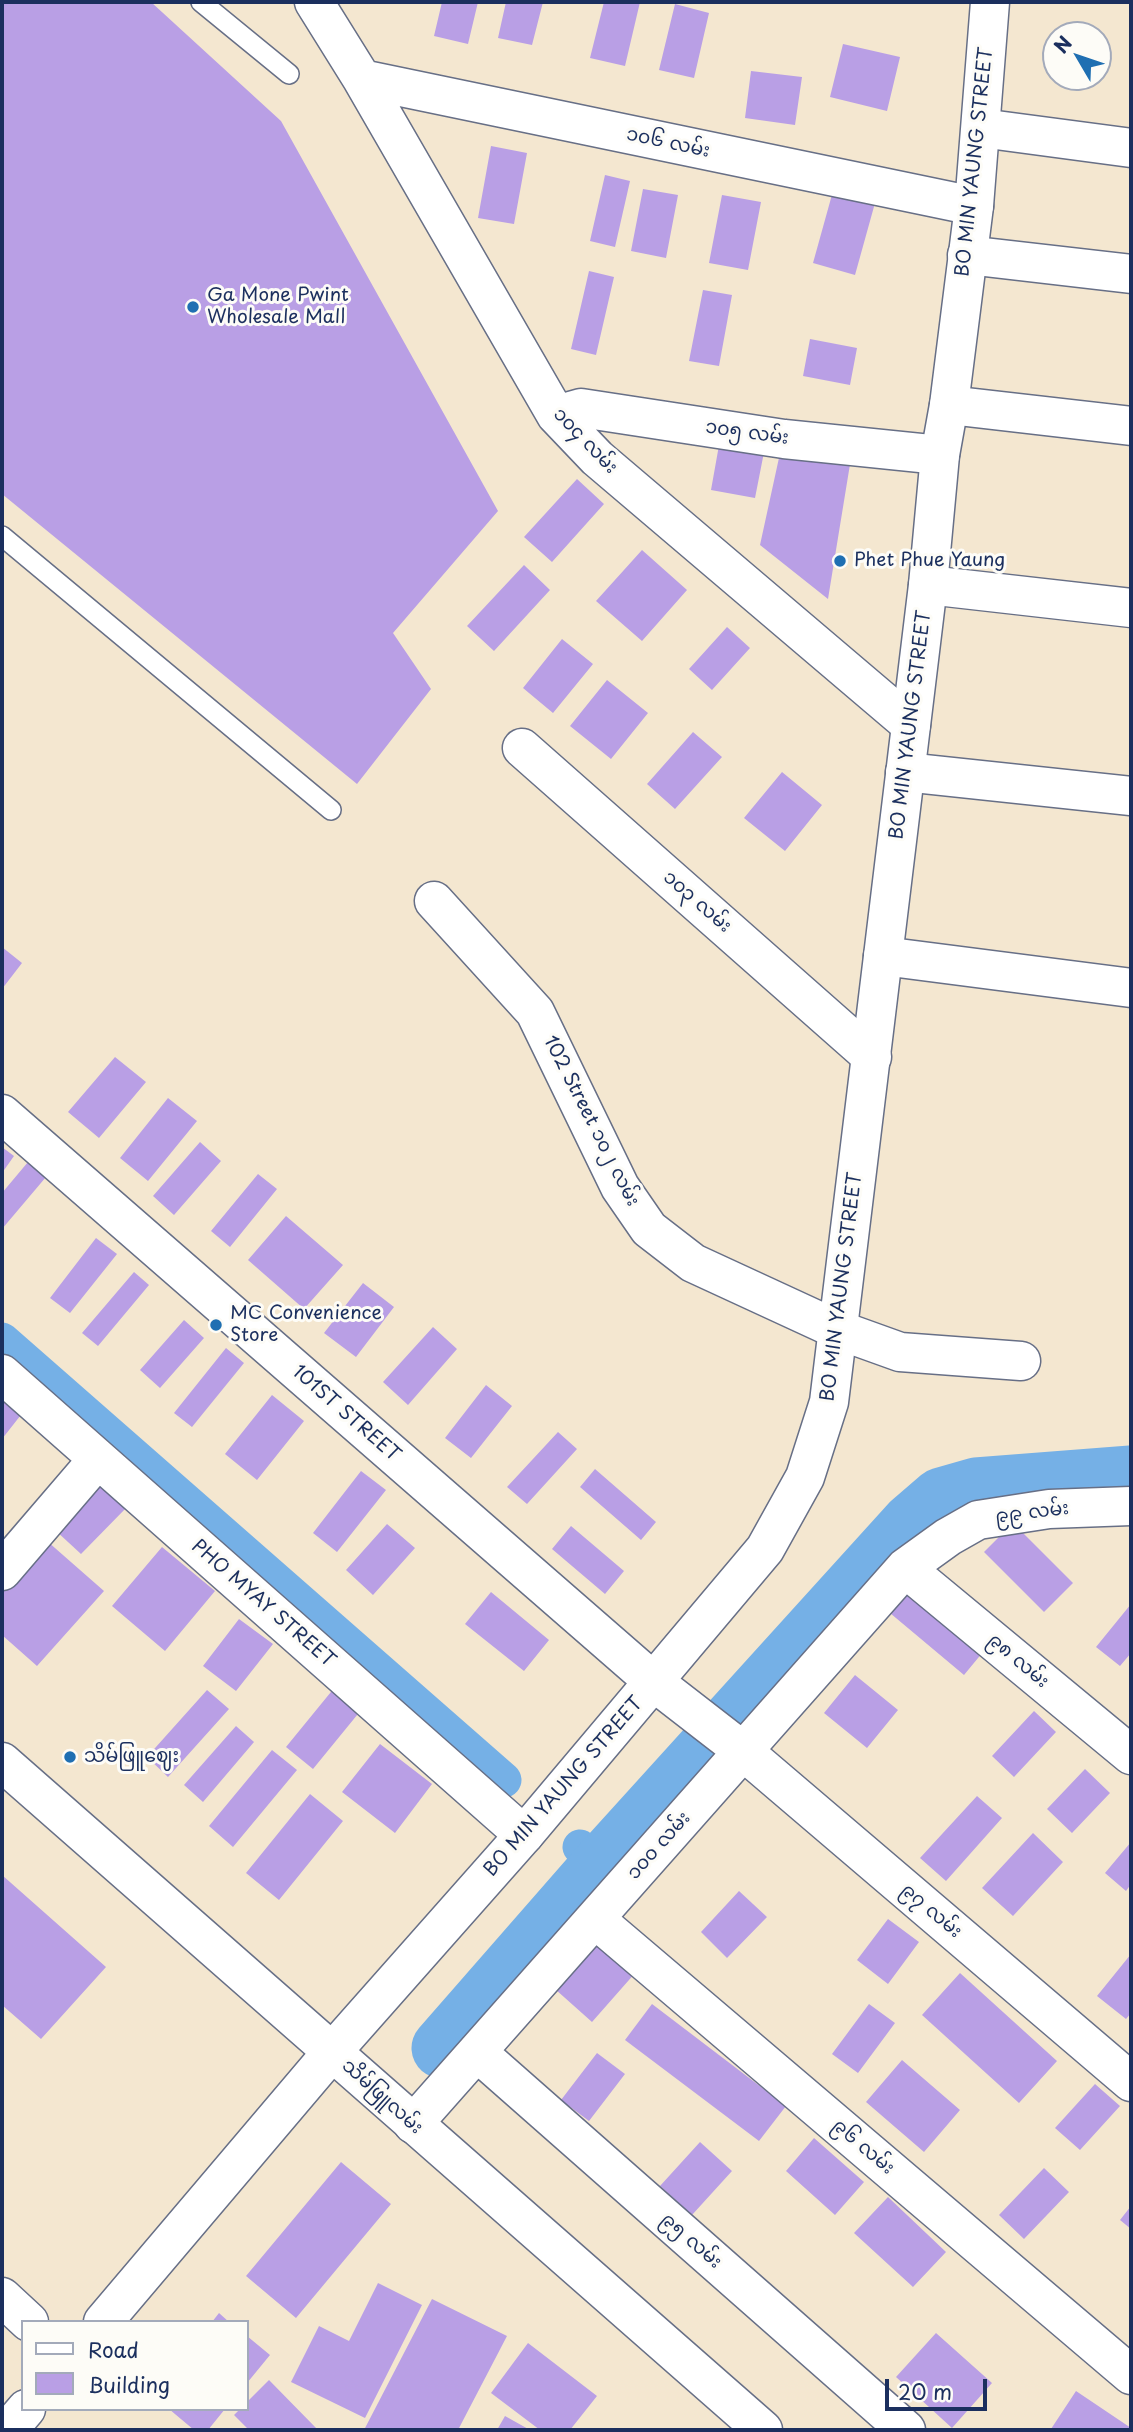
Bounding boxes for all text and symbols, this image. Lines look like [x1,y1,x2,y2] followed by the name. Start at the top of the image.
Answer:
[1042,21,1112,91] north arrow
[1047,29,1078,59] text: N
[952,46,998,278] street label: BO MIN YAUNG STREET
[624,123,712,163] street label: ၁၀၆ လမ်း
[207,285,349,329] place label: Ga Mone Pwint Wholesale Mall
[185,299,201,315] marker: Ga Mone Pwint Wholesale Mall
[548,403,622,479] street label: ၁၀၄ လမ်း
[704,416,790,450] street label: ၁၀၅ လမ်း
[854,550,1005,572] place label: Phet Phue Yaung
[832,553,848,569] marker: Phet Phue Yaung
[886,609,936,841] street label: BO MIN YAUNG STREET
[658,866,736,938] street label: ၁၀၃ လမ်း
[538,1032,644,1210] street label: 102 Street ၁၀၂ လမ်း
[817,1171,867,1403] street label: BO MIN YAUNG STREET
[230,1303,382,1347] place label: MC Convenience Store
[208,1317,224,1333] marker: MC Convenience Store
[287,1361,405,1467] street label: 101ST STREET
[994,1497,1070,1529] street label: ၉၉ လမ်း
[186,1535,340,1673] street label: PHO MYAY STREET
[983,1629,1053,1693] street label: ၉၈ လမ်း
[480,1693,648,1881] street label: BO MIN YAUNG STREET
[84,1746,179,1768] place label: သိမ်ဖြူဈေး
[62,1749,78,1765] marker: သိမ်ဖြူဈေး
[623,1807,695,1885] street label: ၁၀၀ လမ်း
[896,1879,966,1943] street label: ၉၇ လမ်း
[337,2055,427,2139] street label: သိမ်ဖြူလမ်း
[827,2114,899,2180] street label: ၉၆ လမ်း
[656,2208,726,2274] street label: ၉၅ လမ်း
[21,2320,248,2411] legend
[88,2333,139,2365] text: Road
[888,2366,990,2410] scale bar
[88,2368,170,2400] text: Building
[898,2375,952,2407] text: 20 m

